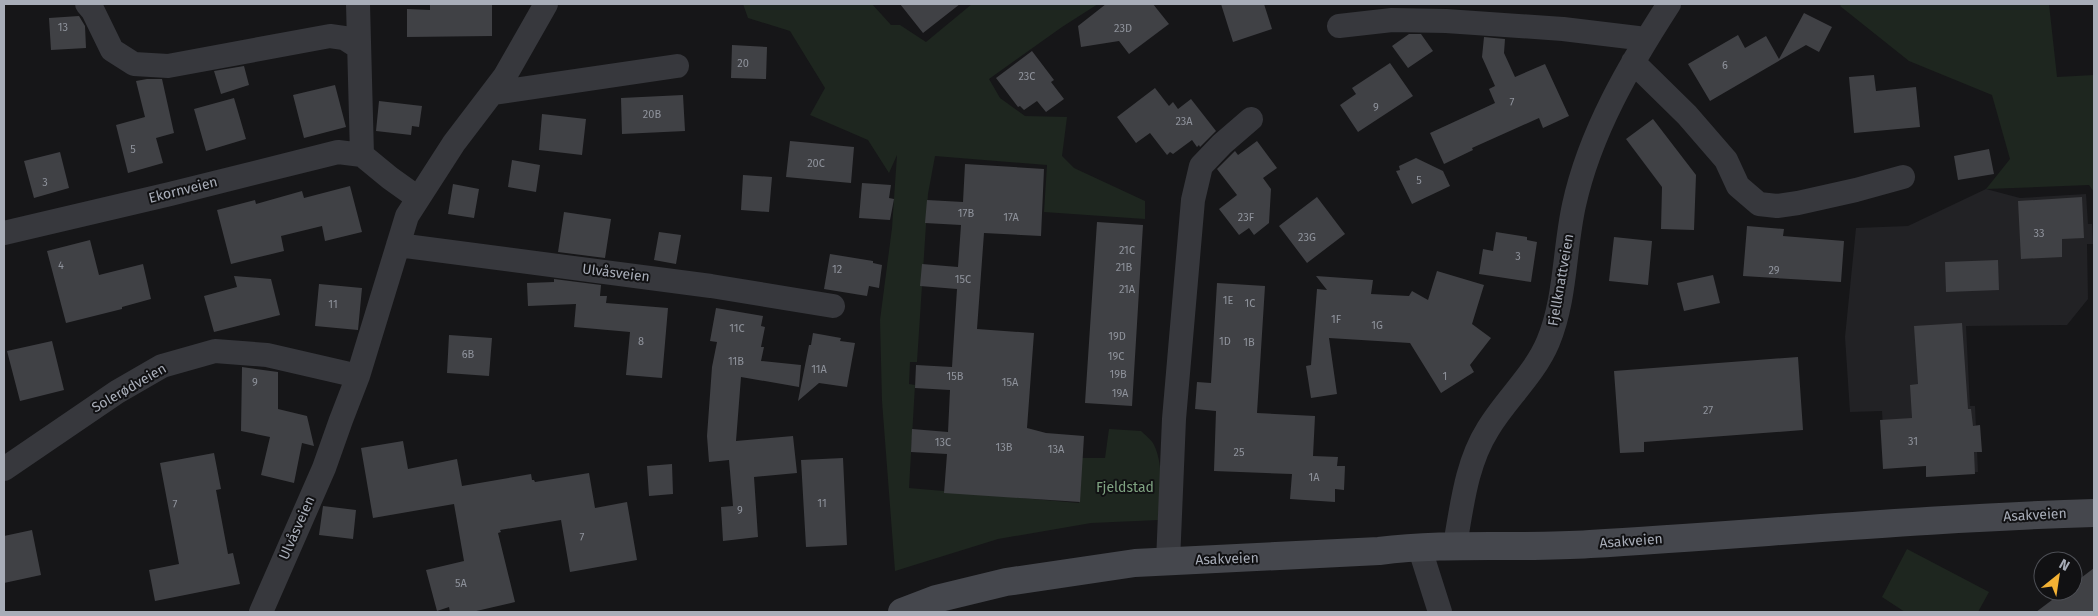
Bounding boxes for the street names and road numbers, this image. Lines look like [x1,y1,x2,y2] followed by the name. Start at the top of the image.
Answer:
[147,173,219,207] street label: Ekornveien
[1545,233,1577,327] street label: Fjellknattveien
[581,260,651,286] street label: Ulvåsveien
[89,360,169,416] street label: Solerødveien
[275,494,319,562] street label: Ulvåsveien
[2003,505,2067,525] street label: Asakveien
[1599,530,1663,552] street label: Asakveien
[1195,549,1259,569] street label: Asakveien

